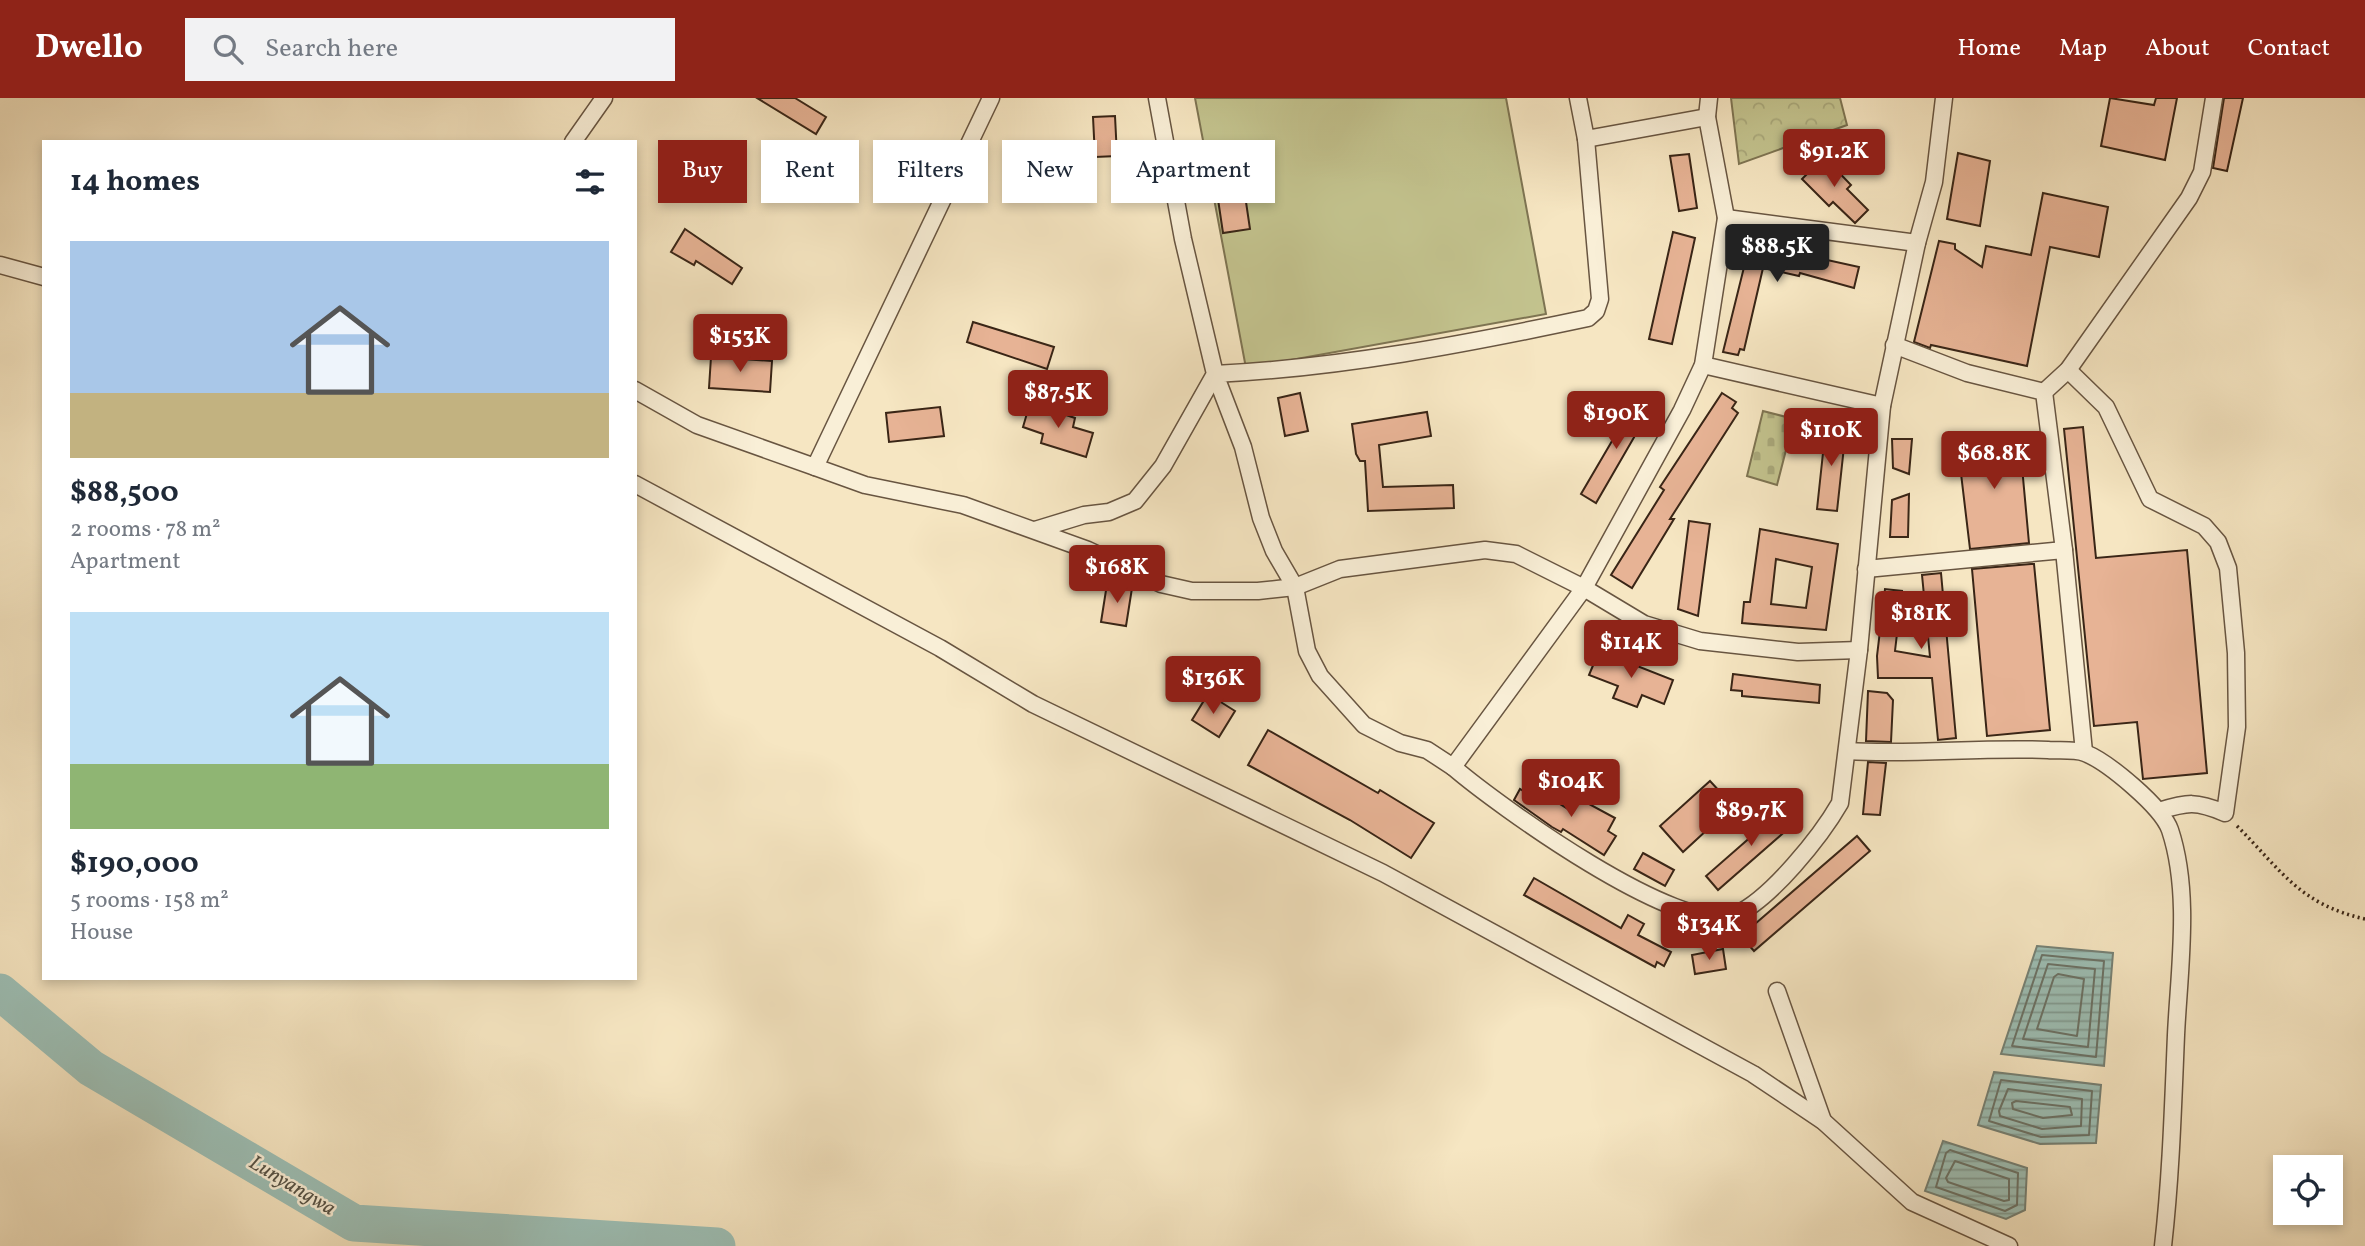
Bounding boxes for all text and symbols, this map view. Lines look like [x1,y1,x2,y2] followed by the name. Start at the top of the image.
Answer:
[185,18,675,81] search box
[35,26,143,72] text: Dwello
[209,30,247,68] icon: search
[265,31,398,67] text: Search here
[1957,32,2021,66] text: Home
[2059,32,2107,66] text: Map
[2145,32,2210,66] text: About
[2248,32,2330,66] text: Contact
[1777,130,1891,189] pin: $91.2K
[1799,136,1869,168] text: $91.2K
[658,140,747,203] chip: Buy
[761,140,859,203] chip: Rent
[873,140,988,203] chip: Filters
[1002,140,1097,203] chip: New
[1111,140,1275,203] chip: Apartment
[70,161,200,203] text: 14 homes
[571,163,609,201] icon: filters
[1720,225,1834,284] pin: $88.5K
[1741,231,1813,263] text: $88.5K
[277,287,403,413] icon: home
[691,314,789,374] pin: $153K
[709,321,771,353] text: $153K
[1001,370,1115,430] pin: $87.5K
[1024,377,1092,409] text: $87.5K
[1567,392,1665,451] pin: $190K
[1583,398,1649,430] text: $190K
[1782,408,1880,468] pin: $110K
[1800,415,1862,447] text: $110K
[1937,432,2051,491] pin: $68.8K
[1957,438,2031,470] text: $68.8K
[70,472,179,514] text: $88,500
[70,514,221,546] text: 2 rooms · 78 m²
[70,546,181,578] text: Apartment
[1068,546,1166,605] pin: $168K
[1085,552,1149,584] text: $168K
[1872,592,1970,651] pin: $181K
[1891,598,1951,630] text: $181K
[1582,620,1680,680] pin: $114K
[1600,627,1662,659] text: $114K
[1164,656,1262,716] pin: $136K
[277,658,403,784] icon: home
[1181,663,1245,695] text: $136K
[1522,760,1620,819] pin: $104K
[1538,766,1604,798] text: $104K
[1694,788,1808,848] pin: $89.7K
[1715,795,1787,827] text: $89.7K
[70,843,199,885] text: $190,000
[70,885,229,917] text: 5 rooms · 158 m²
[1660,902,1758,962] pin: $134K
[1677,909,1741,941] text: $134K
[70,917,133,949] text: House
[243,1149,341,1223] water label: Lunyangwa
[2273,1155,2343,1225] map controls
[2273,1155,2343,1225] button: locate

